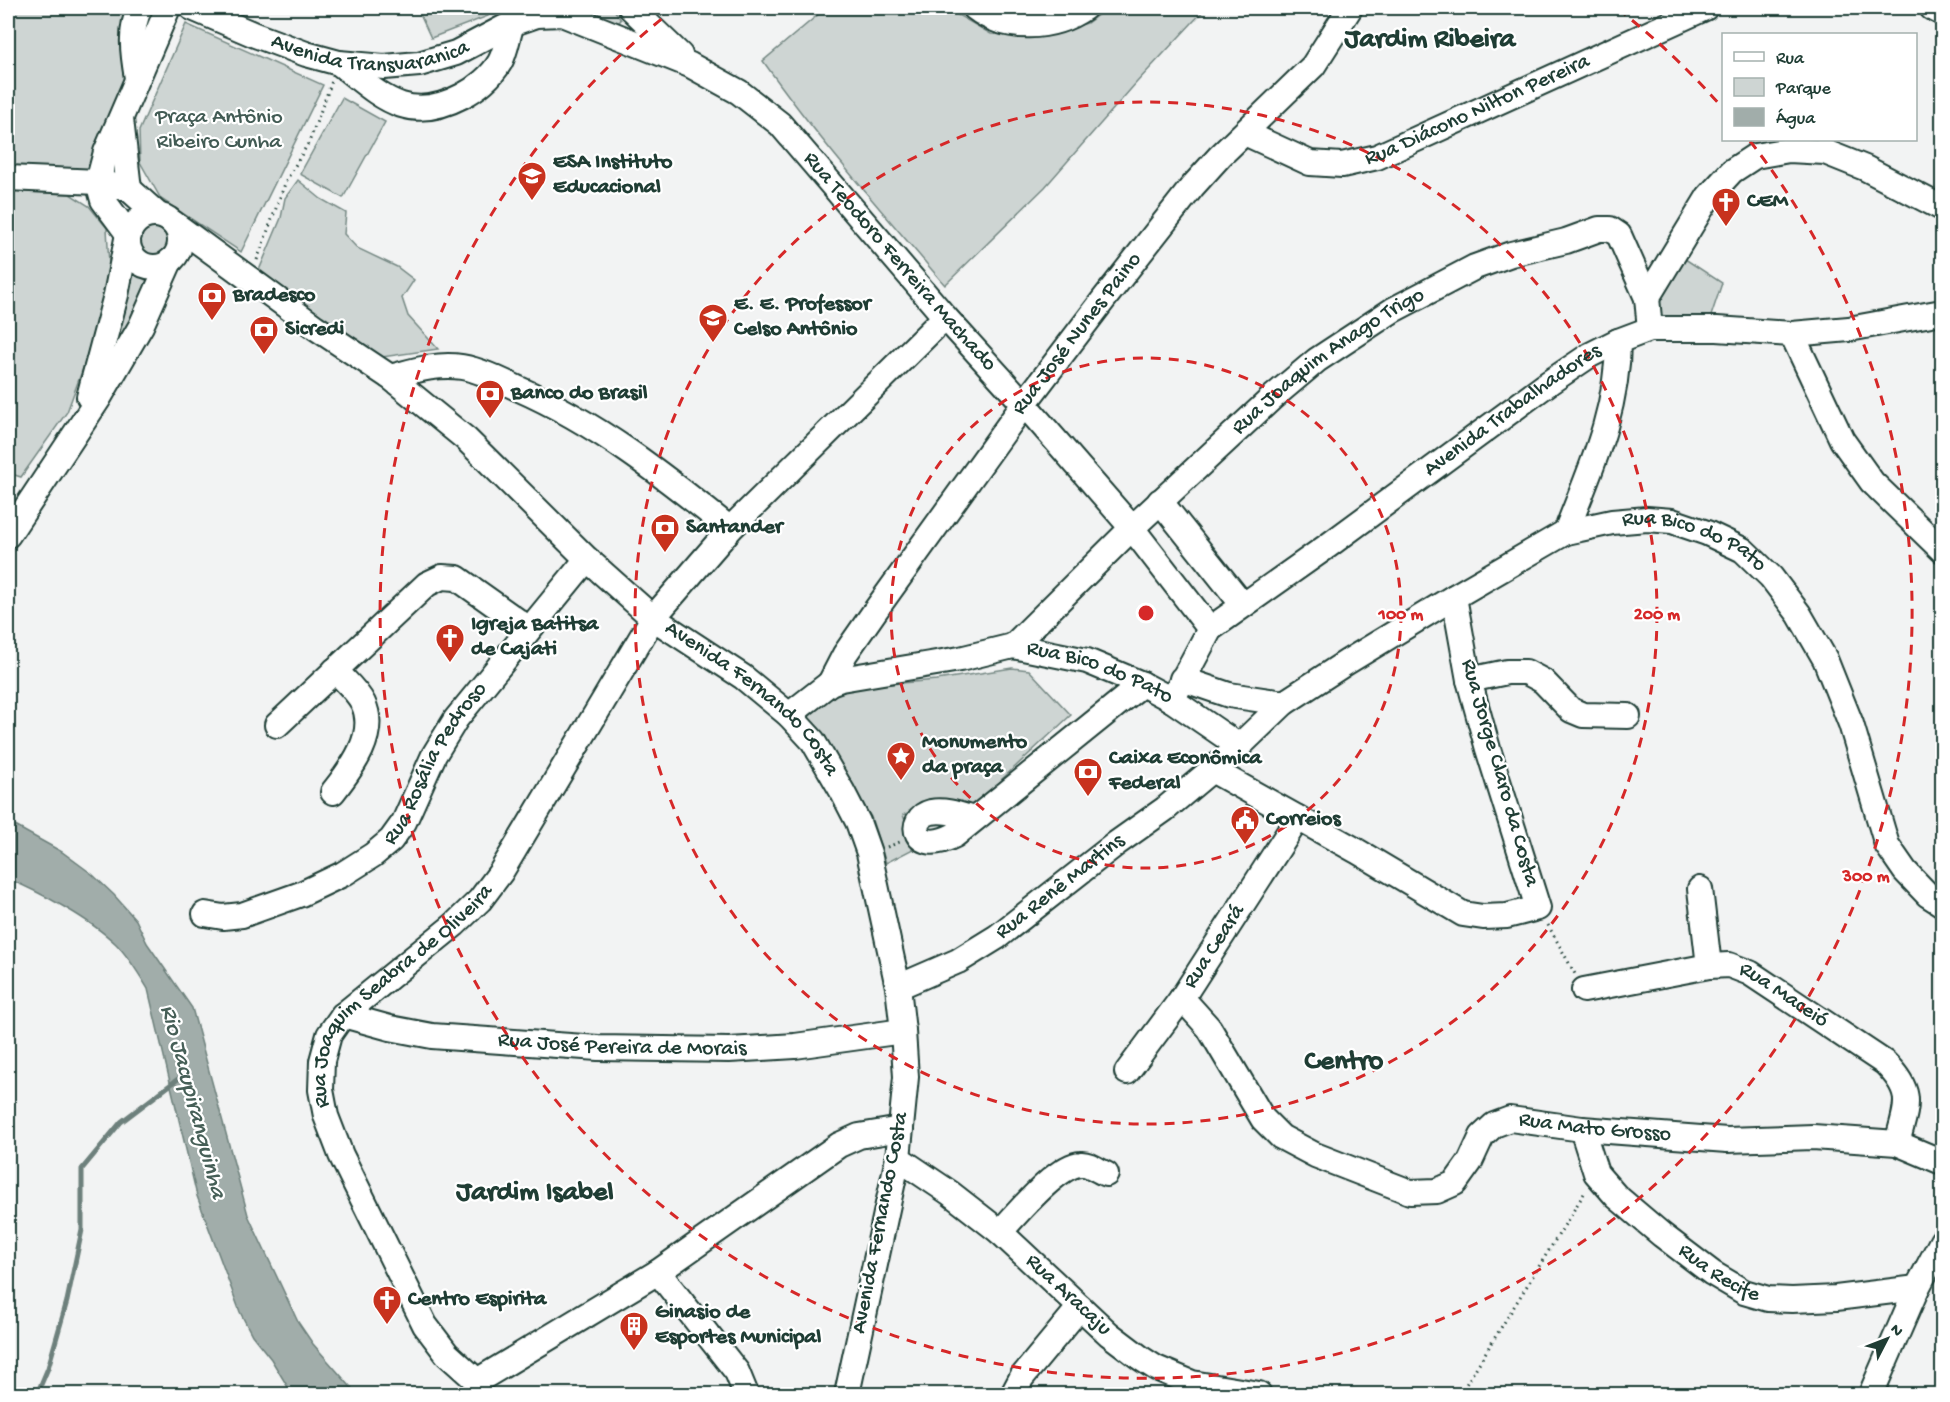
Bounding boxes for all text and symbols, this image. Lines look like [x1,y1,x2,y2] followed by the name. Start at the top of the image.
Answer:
[1344,24,1517,57] district label: Jardim Ribeira
[267,29,475,80] street label: Avenida Transvaranica
[1722,33,1917,141] legend
[1363,49,1595,172] street label: Rua Diácono Nilton Pereira
[1776,49,1805,70] text: Rua
[1775,79,1832,100] text: Parque
[154,105,283,156] park label: Praça Antônio Ribeiro Cunha
[1776,108,1816,130] text: Água
[797,147,1001,377] street label: Rua Teodoro Ferreira Machado
[553,150,673,201] place label: ESA Instituto Educacional
[516,160,548,202] school or university icon: ESA Instituto Educacional
[1710,186,1742,228] church icon: CEM
[1746,189,1789,215] place label: CEM
[1007,248,1148,421] street label: Rua José Nunes Paino
[196,280,228,322] bank icon: Bradesco
[232,283,316,309] place label: Bradesco
[1227,283,1429,441] street label: Rua Joaquim Anago Trigo
[733,292,873,343] place label: E. E. Professor Celso Antônio
[697,302,729,344] school or university icon: E. E. Professor Celso Antônio
[248,314,280,356] bank icon: Sicredi
[285,317,344,343] place label: Sicredi
[1419,338,1607,483] street label: Avenida Trabalhadores
[474,378,506,420] bank icon: Banco do Brasil
[510,381,648,407] place label: Banco do Brasil
[1621,506,1771,578] street label: Rua Bico do Pato
[649,512,681,554] bank icon: Santander
[686,515,785,541] place label: Santander
[1136,603,1156,623] centre of rings
[1378,605,1424,626] text: 100 m
[1634,605,1680,626] text: 200 m
[471,612,600,663] place label: Igreja Batitsa de Cajati
[659,616,844,782] street label: Avenida Fernando Costa
[434,622,466,664] church icon: Igreja Batitsa de Cajati
[1024,636,1177,711] street label: Rua Bico do Pato
[1454,656,1544,891] street label: Rua Jorge Claro da Costa
[378,677,493,851] street label: Rua Rosália Pedroso
[922,730,1028,781] place label: Monumento da praça
[885,740,917,782] place icon: Monumento da praça
[1108,746,1263,797] place label: Caixa Econômica Federal
[1072,756,1104,798] bank icon: Caixa Econômica Federal
[1229,804,1261,846] public building icon: Correios
[1265,807,1342,833] place label: Correios
[991,828,1131,946] street label: Rua Renê Martins
[1842,867,1890,888] text: 300 m
[307,879,500,1110] street label: Rua Joaquim Seabra de Oliveira
[1178,899,1252,994] street label: Rua Ceará
[1735,957,1833,1034] street label: Rua Maceió
[152,1002,232,1204] water label: Rio Jacupiranguinha
[497,1028,748,1063] street label: Rua José Pereira de Morais
[1305,1046,1384,1079] district label: Centro
[1517,1107,1672,1149] street label: Rua Mato Grosso
[847,1109,915,1336] street label: Avenida Fernando Costa
[455,1177,614,1210] district label: Jardim Isabel
[1672,1238,1763,1309] street label: Rua Recife
[1019,1249,1116,1342] street label: Rua Aracaju
[371,1284,403,1326] church icon: Centro Espirita
[407,1287,548,1313] place label: Centro Espirita
[655,1300,822,1351] place label: Ginasio de Esportes Municipal
[1857,1309,1917,1369] north arrow
[618,1310,650,1352] building icon: Ginasio de Esportes Municipal
[1885,1321,1906,1342] text: N

